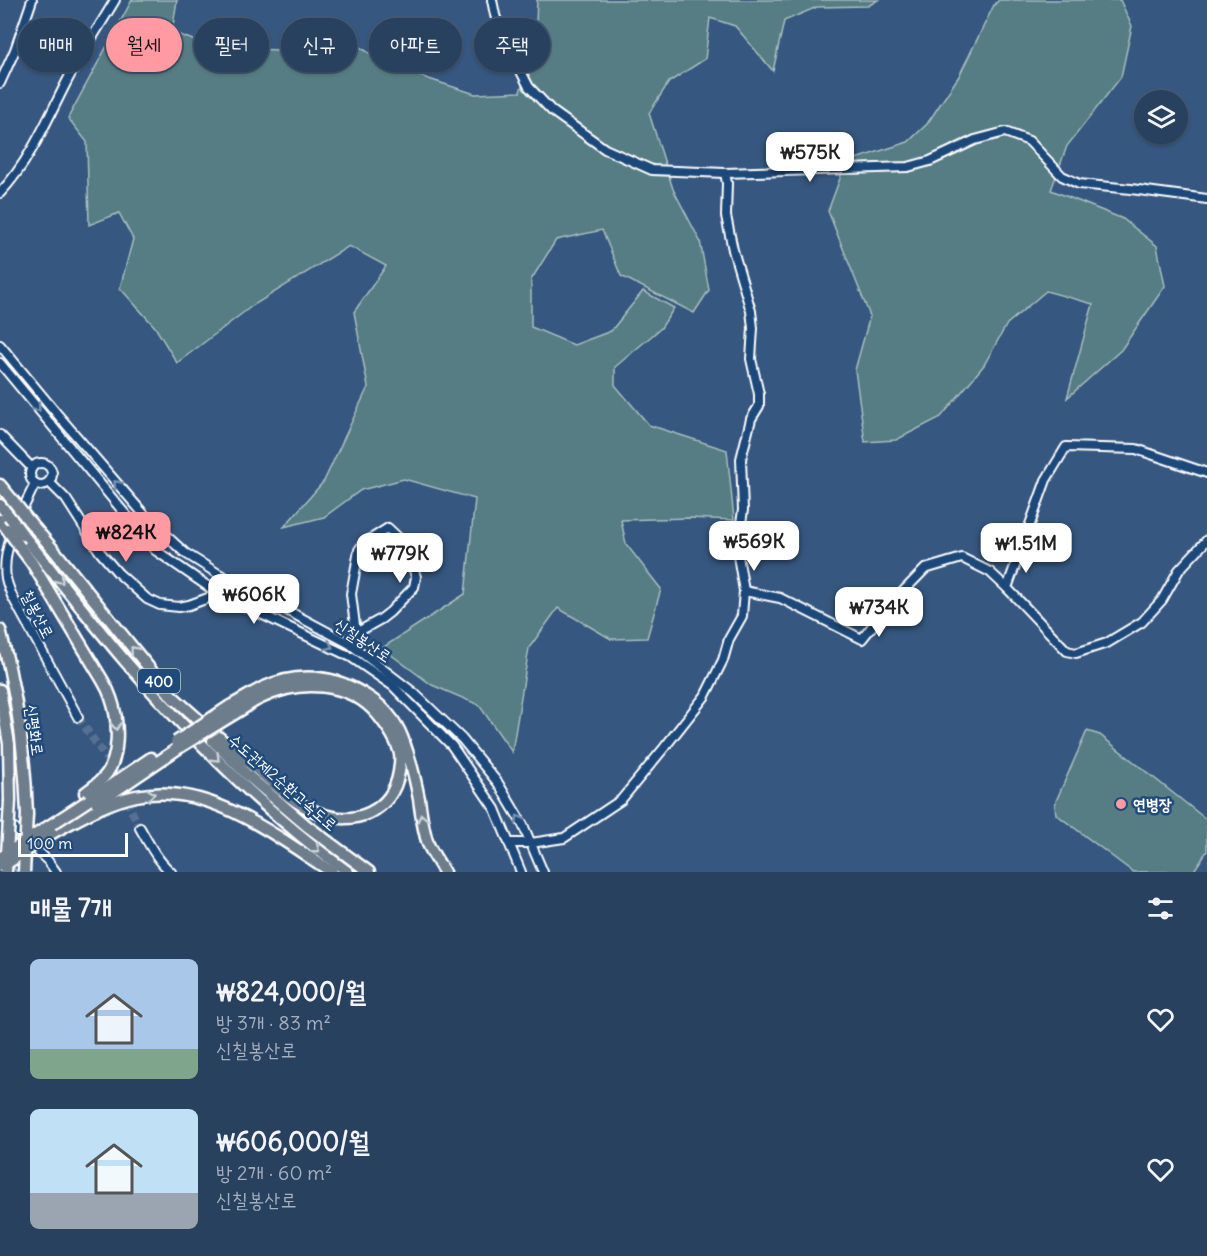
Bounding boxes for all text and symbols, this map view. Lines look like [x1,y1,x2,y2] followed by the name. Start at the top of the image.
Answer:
[18,18,94,72] chip: 매매
[106,18,182,72] chip: 월세
[194,18,269,72] chip: 필터
[281,18,357,72] chip: 신규
[369,18,462,72] chip: 아파트
[474,18,550,72] chip: 주택
[1134,90,1188,144] map controls
[1134,90,1188,144] button: layers
[768,132,852,183] pin: ₩575K
[780,139,840,164] text: ₩575K
[30,401,41,412] one-way arrow
[114,480,125,491] one-way arrow
[84,512,168,563] pin: ₩824K
[96,519,156,544] text: ₩824K
[712,521,796,572] pin: ₩569K
[977,523,1075,574] pin: ₩1.51M
[723,528,785,553] text: ₩569K
[995,530,1057,555] text: ₩1.51M
[358,533,442,584] pin: ₩779K
[371,540,429,565] text: ₩779K
[52,573,63,584] one-way arrow
[212,574,296,625] pin: ₩606K
[222,581,286,606] text: ₩606K
[17,587,59,641] street label: 칠봉산로
[837,587,921,638] pin: ₩734K
[849,594,909,619] text: ₩734K
[331,614,395,666] street label: 신칠봉산로
[323,639,334,651] one-way arrow
[131,645,142,656] one-way arrow
[138,669,180,693] road number: 400
[22,703,48,757] street label: 신평화로
[109,722,122,731] one-way arrow
[225,729,341,835] street label: 수도권제2순환고속도로
[208,751,219,762] one-way arrow
[147,788,156,801] one-way arrow
[1133,794,1172,814] place label: 연병장
[1114,797,1128,811] marker: 연병장
[416,813,429,823] one-way arrow
[515,815,526,825] one-way arrow
[18,830,128,858] scale bar
[27,833,72,853] text: 100 m
[309,841,320,852] one-way arrow
[30,891,112,924] text: 매물 7개
[1144,892,1177,925] icon: filters
[216,975,366,1008] text: ₩824,000/월
[78,983,150,1055] icon: home
[1144,1003,1177,1036] icon: heart
[216,1010,331,1035] text: 방 3개 · 83 m²
[216,1037,296,1062] text: 신칠봉산로
[216,1125,369,1158] text: ₩606,000/월
[78,1133,150,1205] icon: home
[1144,1153,1177,1186] icon: heart
[216,1160,332,1185] text: 방 2개 · 60 m²
[216,1187,296,1212] text: 신칠봉산로

